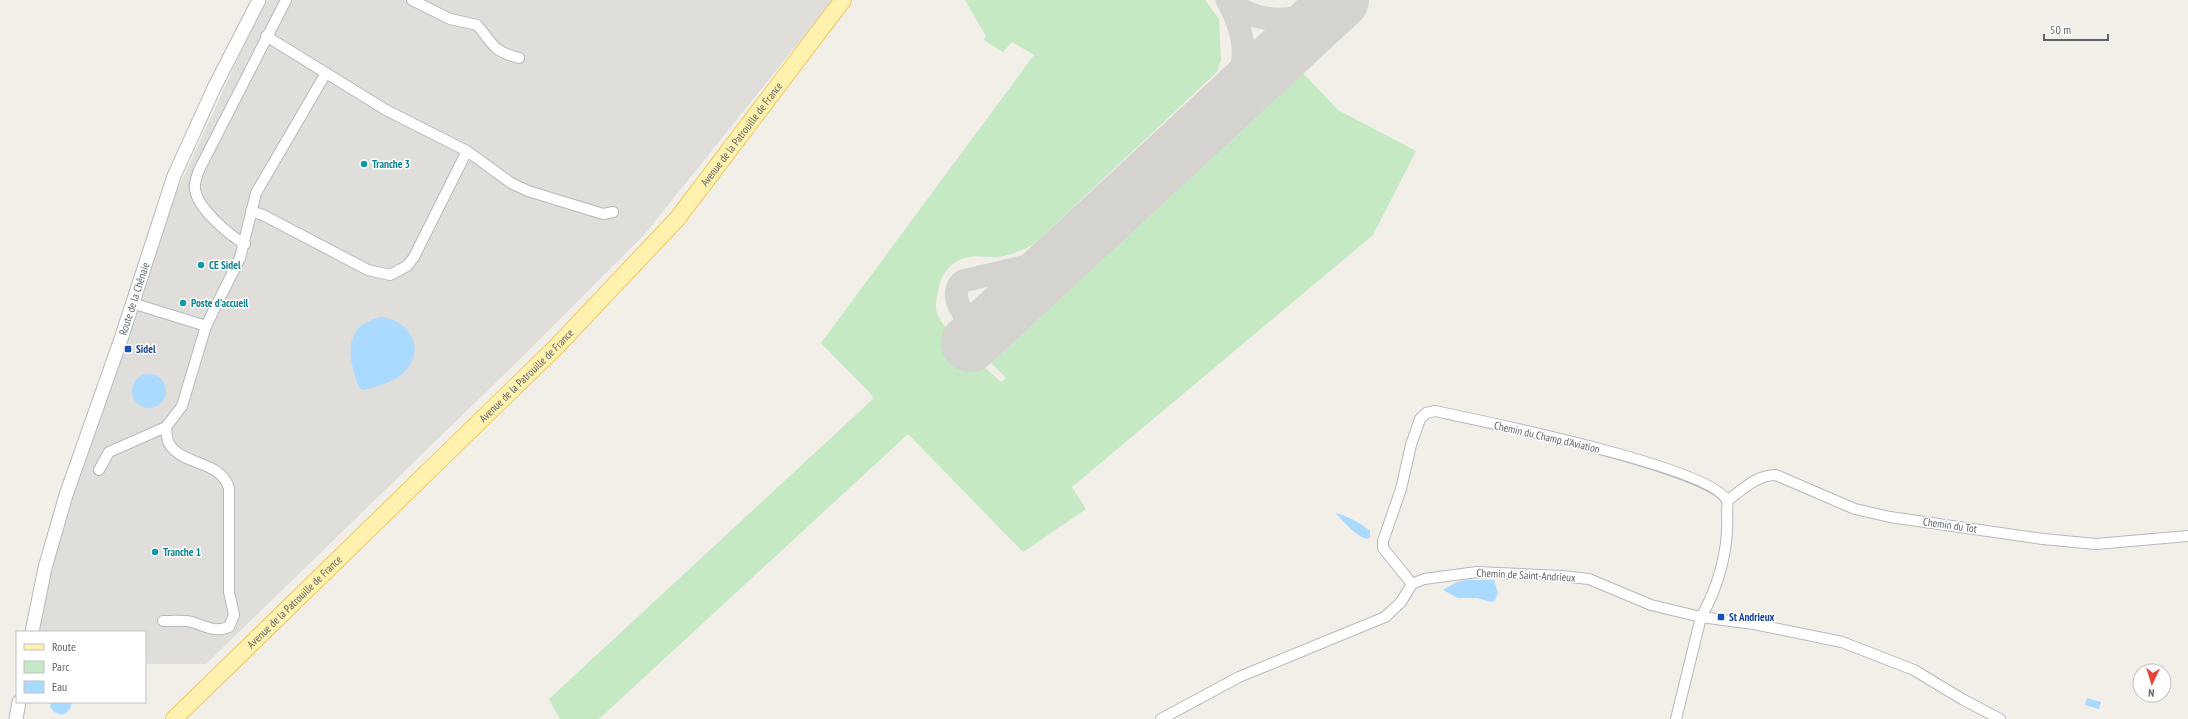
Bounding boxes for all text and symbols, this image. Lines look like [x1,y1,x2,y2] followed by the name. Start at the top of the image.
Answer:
[2044,16,2108,42] scale bar
[2050,22,2071,37] text: 50 m
[697,79,786,189] street label: Avenue de la Patrouille de France
[372,157,410,171] place label: Tranche 3
[359,159,369,169] marker: Tranche 3
[209,258,241,272] place label: CE Sidel
[116,260,153,337] street label: Route de la Chênaie
[196,260,206,270] marker: CE Sidel
[191,296,249,310] place label: Poste d'accueil
[178,298,188,308] marker: Poste d'accueil
[476,326,577,425] street label: Avenue de la Patrouille de France
[136,342,156,356] place label: Sidel
[123,344,133,354] marker: Sidel
[1493,418,1601,456] street label: Chemin du Champ d'Aviation
[1922,514,1978,536] street label: Chemin du Tot
[163,545,201,559] place label: Tranche 1
[150,547,160,557] marker: Tranche 1
[244,552,345,651] street label: Avenue de la Patrouille de France
[1476,565,1576,585] street label: Chemin de Saint-Andrieux
[1729,610,1775,624] place label: St Andrieux
[1716,612,1726,622] marker: St Andrieux
[16,631,146,703] legend
[52,639,76,654] text: Route
[52,659,70,674] text: Parc
[2132,663,2172,703] north arrow
[52,679,67,694] text: Eau
[2148,686,2155,700] text: N

